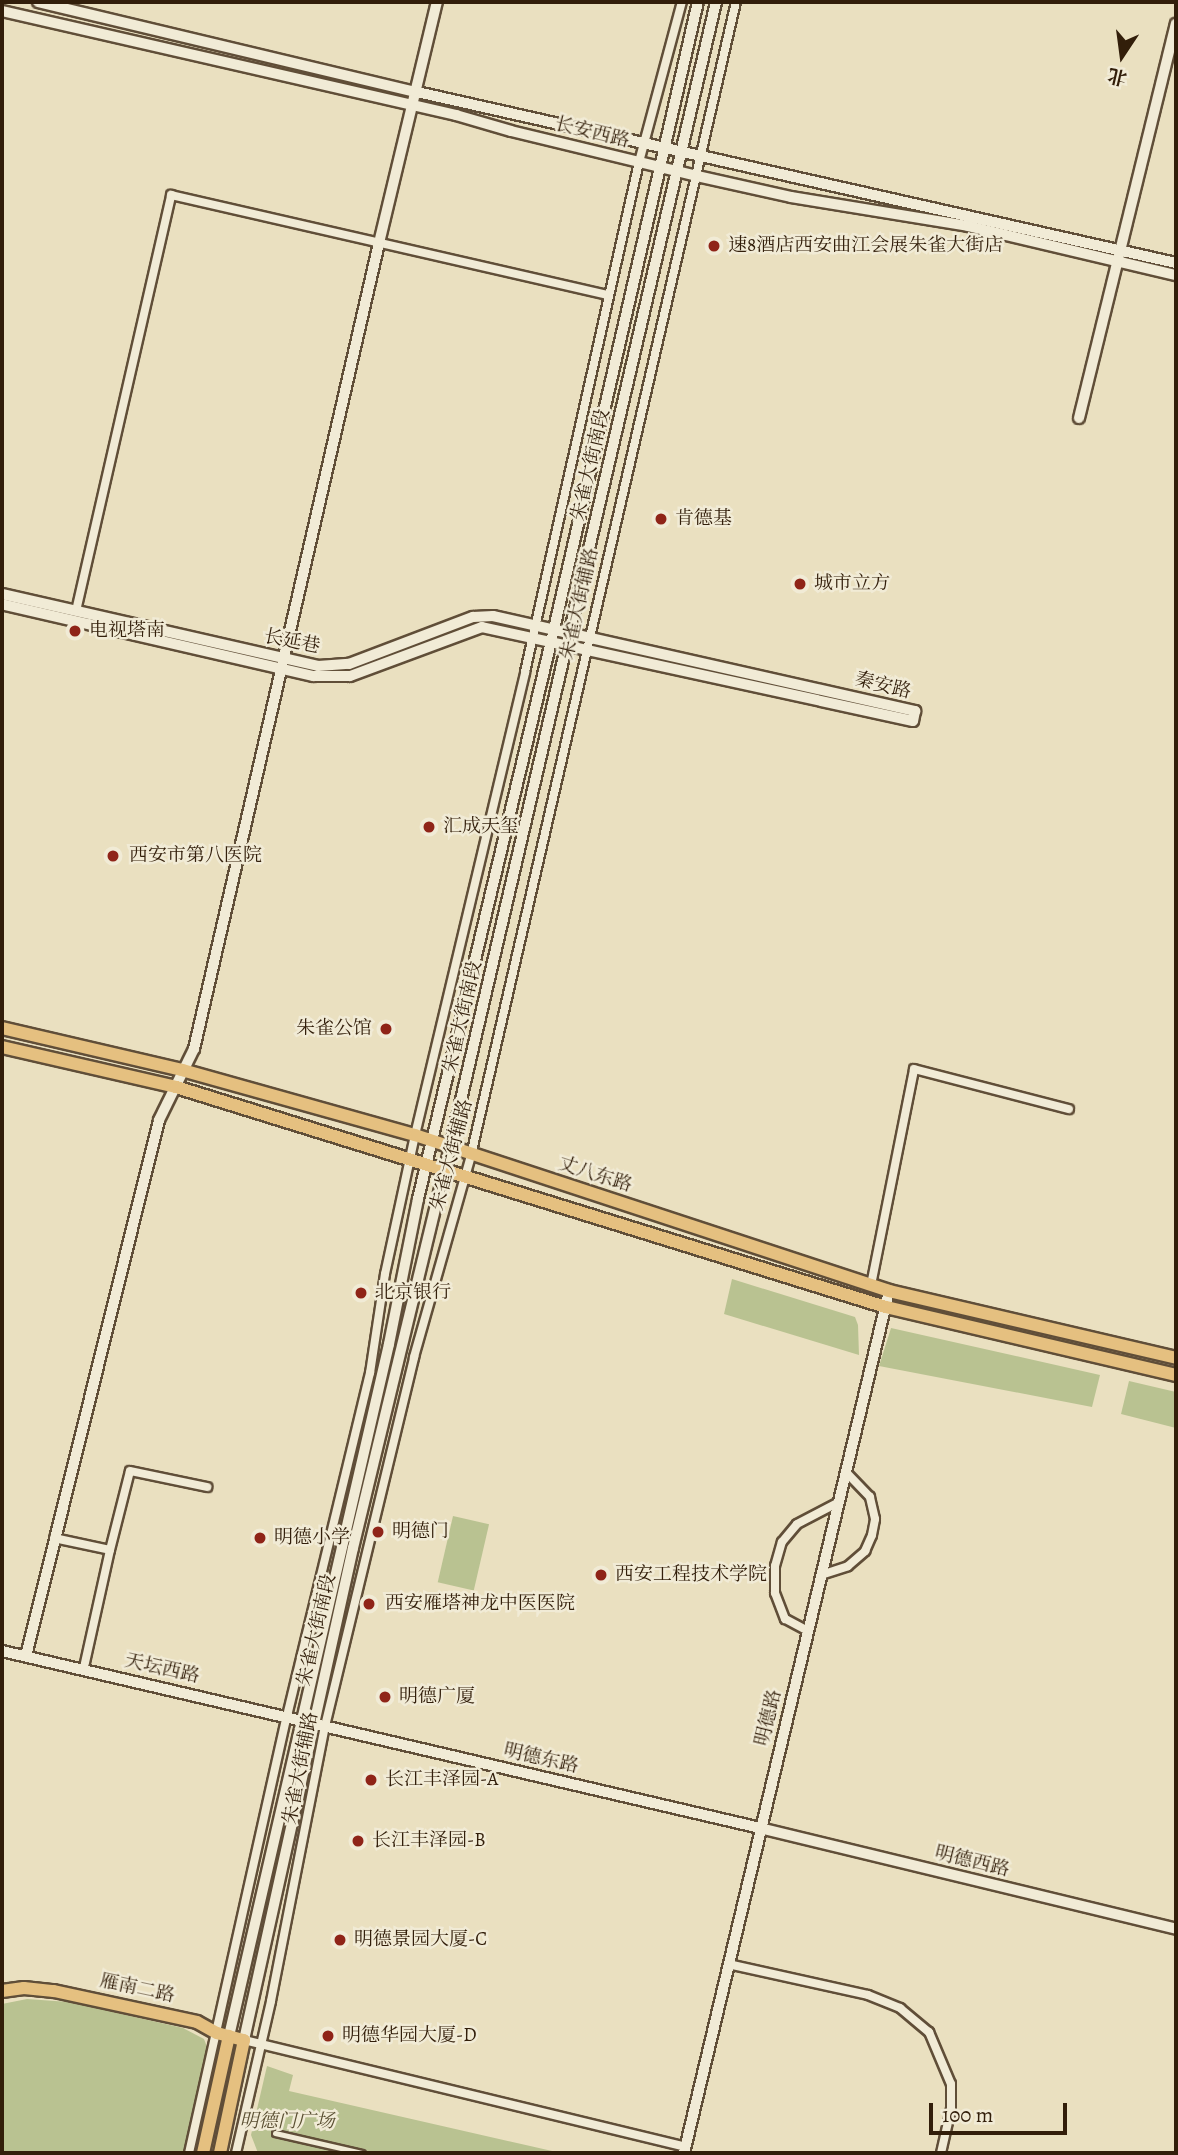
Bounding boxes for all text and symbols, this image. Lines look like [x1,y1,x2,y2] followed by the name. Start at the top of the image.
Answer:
[1087,21,1157,91] north arrow
[1105,62,1129,91] text: 北
[552,113,632,153] street label: 长安西路
[728,235,1003,257] place label: 速8酒店西安曲江会展朱雀大街店
[706,238,722,254] marker: 速8酒店西安曲江会展朱雀大街店
[567,407,615,523] street label: 朱雀大街南段
[675,508,732,530] place label: 肯德基
[653,511,669,527] marker: 肯德基
[556,546,604,662] street label: 朱雀大街辅路
[814,573,890,595] place label: 城市立方
[792,576,808,592] marker: 城市立方
[89,620,165,642] place label: 电视塔南
[67,623,83,639] marker: 电视塔南
[262,625,322,659] street label: 长延巷
[853,668,913,704] street label: 秦安路
[443,816,519,838] place label: 汇成天玺
[421,819,437,835] marker: 汇成天玺
[129,845,262,867] place label: 西安市第八医院
[103,846,123,866] marker: 西安市第八医院
[439,959,487,1075] street label: 朱雀大街南段
[296,1018,372,1040] place label: 朱雀公馆
[378,1021,394,1037] marker: 朱雀公馆
[426,1097,478,1213] street label: 朱雀大街辅路
[555,1152,635,1198] street label: 丈八东路
[375,1282,451,1304] place label: 北京银行
[353,1285,369,1301] marker: 北京银行
[392,1521,449,1543] place label: 明德门
[370,1524,386,1540] marker: 明德门
[274,1527,350,1549] place label: 明德小学
[252,1530,268,1546] marker: 明德小学
[615,1564,767,1586] place label: 西安工程技术学院
[593,1567,609,1583] marker: 西安工程技术学院
[293,1572,341,1688] street label: 朱雀大街南段
[385,1593,575,1615] place label: 西安雁塔神龙中医医院
[359,1594,379,1614] marker: 西安雁塔神龙中医医院
[122,1649,202,1689] street label: 天坛西路
[399,1686,475,1708] place label: 明德广厦
[751,1688,787,1748] street label: 明德路
[377,1689,393,1705] marker: 明德广厦
[279,1710,323,1826] street label: 朱雀大街辅路
[501,1739,581,1779] street label: 明德东路
[385,1769,497,1791] place label: 长江丰泽园-A
[363,1772,379,1788] marker: 长江丰泽园-A
[372,1830,485,1852] place label: 长江丰泽园-B
[350,1833,366,1849] marker: 长江丰泽园-B
[932,1842,1012,1882] street label: 明德西路
[354,1929,487,1951] place label: 明德景园大厦-C
[332,1932,348,1948] marker: 明德景园大厦-C
[97,1970,177,2008] street label: 雁南二路
[342,2025,476,2047] place label: 明德华园大厦-D
[320,2028,336,2044] marker: 明德华园大厦-D
[933,2088,1071,2132] scale bar
[942,2101,993,2129] text: 100 m
[240,2111,334,2133] park label: 明德门广场

